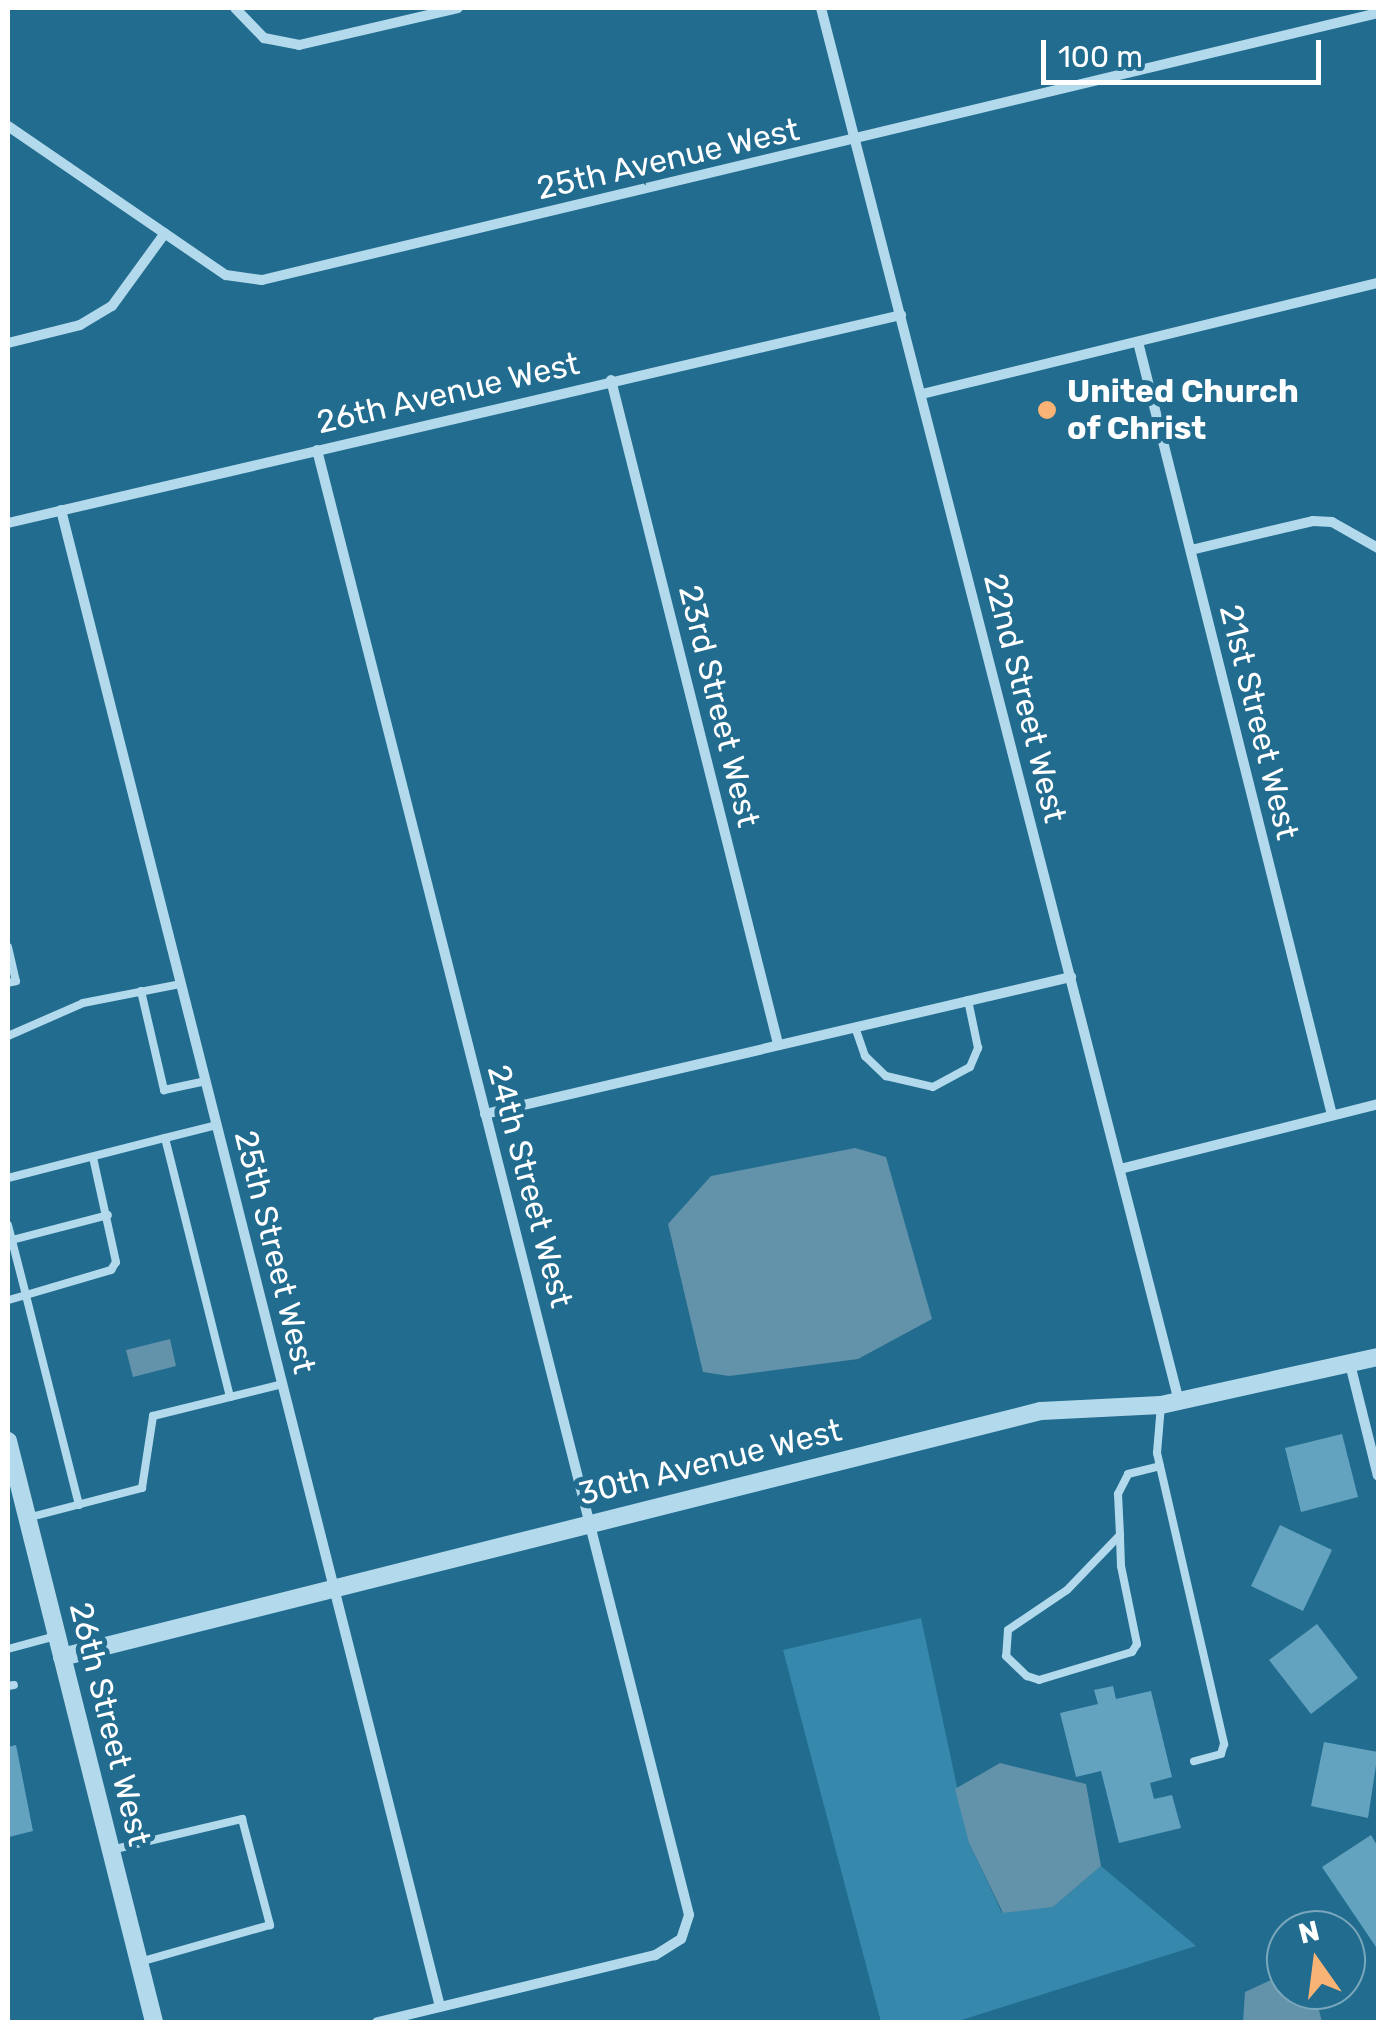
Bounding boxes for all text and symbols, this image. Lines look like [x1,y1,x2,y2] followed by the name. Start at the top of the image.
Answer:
[1046,20,1326,82] scale bar
[1058,39,1143,75] text: 100 m
[533,110,803,208] street label: 25th Avenue West
[312,344,584,442] street label: 26th Avenue West
[1067,373,1299,448] place label: United Church of Christ
[1036,399,1058,421] marker: United Church of Christ
[975,569,1075,827] street label: 22nd Street West
[670,581,768,831] street label: 23rd Street West
[1211,600,1307,844] street label: 21st Street West
[479,1060,581,1312] street label: 24th Street West
[226,1126,324,1378] street label: 25th Street West
[574,1411,846,1513] street label: 30th Avenue West
[61,1598,159,1850] street label: 26th Street West
[1266,1910,1366,2010] north arrow
[1295,1914,1323,1951] text: N

